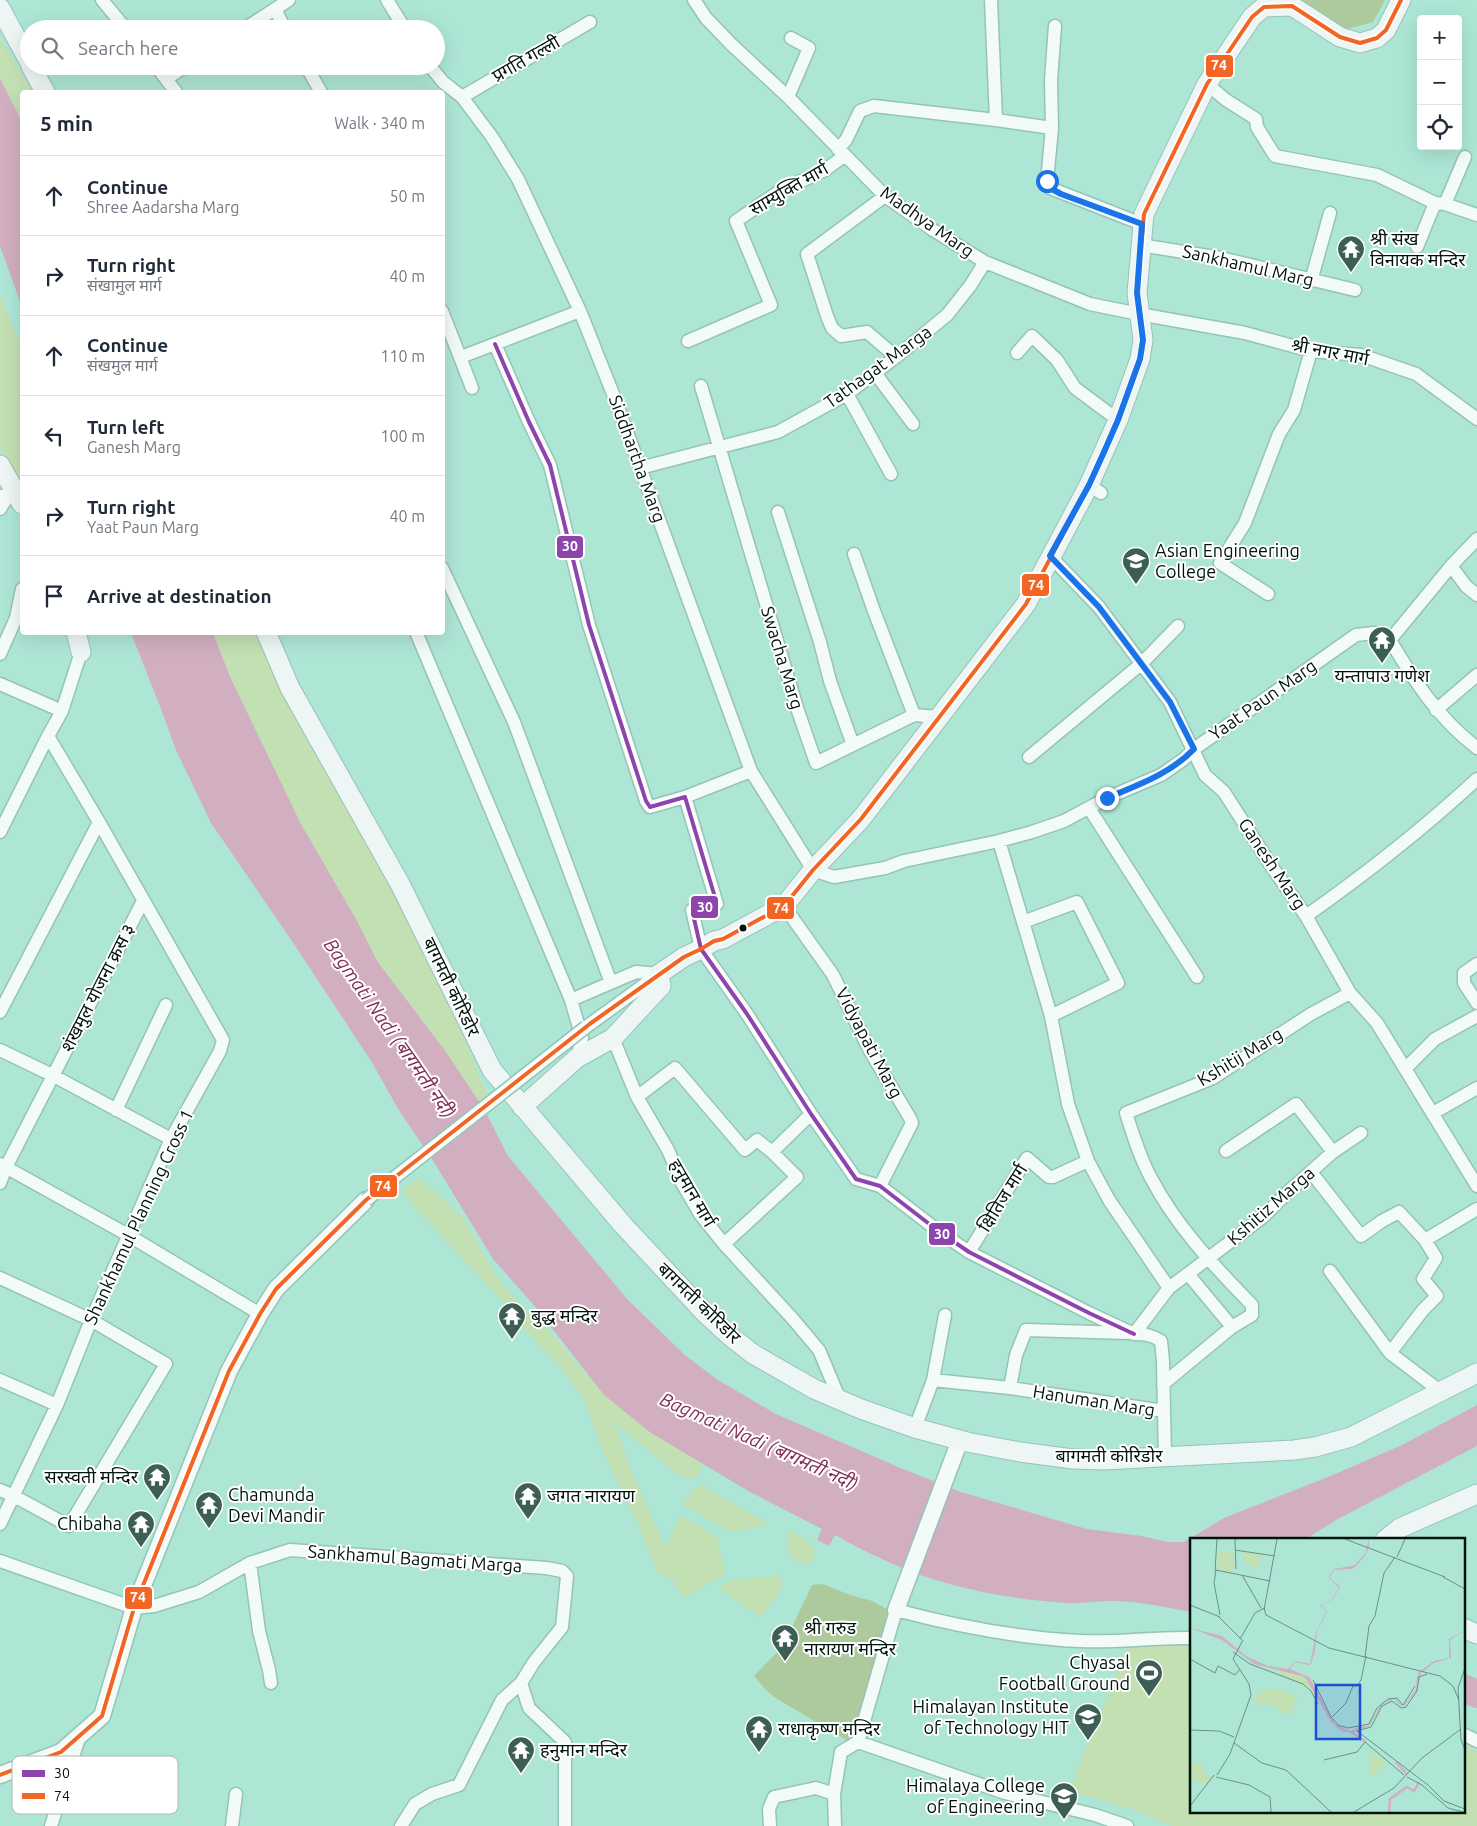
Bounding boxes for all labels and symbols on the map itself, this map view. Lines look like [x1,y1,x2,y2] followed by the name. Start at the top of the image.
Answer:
[488,31,563,85] street label: प्रगति गल्ली
[1205,54,1234,78] line badge: 74
[1211,57,1227,73] text: 74
[746,157,834,221] street label: साम्युक्ति मार्ग
[1036,170,1059,193] route start
[877,182,978,261] street label: Madhya Marg
[1370,228,1466,269] place label: श्री संख विनायक मन्दिर
[1336,234,1366,273] temple icon: श्री संख विनायक मन्दिर
[1181,240,1316,290] street label: Sankhamul Marg
[820,321,935,412] street label: Tathagat Marga
[1290,334,1372,369] street label: श्री नगर मार्ग
[606,392,670,525] street label: Siddhartha Marg
[556,535,584,559] line badge: 30
[562,538,578,554] text: 30
[1155,540,1300,581] place label: Asian Engineering College
[1121,546,1151,585] school or university icon: Asian Engineering College
[1021,573,1050,597] line badge: 74
[1028,577,1044,593] text: 74
[758,604,808,712] street label: Swacha Marg
[1367,625,1397,664] temple icon: यन्तापाउ गणेश
[1205,655,1320,744] street label: Yaat Paun Marg
[1334,665,1430,685] place label: यन्तापाउ गणेश
[1096,787,1119,810] route end
[1235,814,1311,913] street label: Ganesh Marg
[690,895,719,919] line badge: 30
[766,896,795,920] line badge: 74
[697,899,713,915] text: 30
[773,900,789,916] text: 74
[56,920,141,1056] street label: शंखमुल योजना क्रस ३
[738,923,748,933] unlabelled marker
[320,934,460,1122] water label: Bagmati Nadi (बागमती नदी)
[419,934,485,1040] street label: बागमती कोरिडोर
[832,984,907,1101] street label: Vidyapati Marg
[1193,1023,1286,1089] street label: Kshitij Marg
[79,1106,197,1327] street label: Shankhamul Planning Cross 1
[663,1155,721,1232] street label: हनुमान मार्ग
[974,1159,1031,1235] street label: क्षितिज मार्ग
[1223,1162,1318,1248] street label: Kshitiz Marga
[369,1174,398,1198] line badge: 74
[375,1178,391,1194] text: 74
[928,1222,956,1246] line badge: 30
[934,1226,950,1242] text: 30
[654,1258,746,1347] street label: बागमती कोरिडोर
[497,1301,527,1340] temple icon: बुद्ध मन्दिर
[531,1305,598,1328] place label: बुद्ध मन्दिर
[1032,1380,1157,1420] street label: Hanuman Marg
[657,1387,861,1495] water label: Bagmati Nadi (बागमती नदी)
[1055,1445,1163,1465] street label: बागमती कोरिडोर
[142,1462,172,1501] temple icon: सरस्वती मन्दिर
[45,1466,139,1486] place label: सरस्वती मन्दिर
[513,1481,543,1520] temple icon: जगत नारायण
[228,1484,325,1525] place label: Chamunda Devi Mandir
[547,1485,636,1505] place label: जगत नारायण
[194,1490,224,1529] temple icon: Chamunda Devi Mandir
[126,1509,156,1548] temple icon: Chibaha
[57,1513,122,1533] place label: Chibaha
[1190,1538,1464,1814] inset map
[307,1541,523,1575] street label: Sankhamul Bagmati Marga
[124,1586,153,1610] line badge: 74
[130,1589,146,1605] text: 74
[804,1617,897,1658] place label: श्री गरुड नारायण मन्दिर
[770,1623,800,1662] temple icon: श्री गरुड नारायण मन्दिर
[999,1652,1130,1693] place label: Chyasal Football Ground
[1134,1658,1164,1697] sports icon: Chyasal Football Ground
[913,1696,1069,1737] place label: Himalayan Institute of Technology HIT
[1073,1702,1103,1741] school or university icon: Himalayan Institute of Technology HIT
[744,1714,774,1753] temple icon: राधाकृष्ण मन्दिर
[778,1718,881,1741] place label: राधाकृष्ण मन्दिर
[506,1735,536,1774] temple icon: हनुमान मन्दिर
[540,1739,628,1762] place label: हनुमान मन्दिर
[12,1756,178,1814] legend
[54,1765,70,1781] text: 30
[906,1775,1045,1816] place label: Himalaya College of Engineering
[1049,1781,1079,1820] school or university icon: Himalaya College of Engineering
[54,1788,70,1804] text: 74

